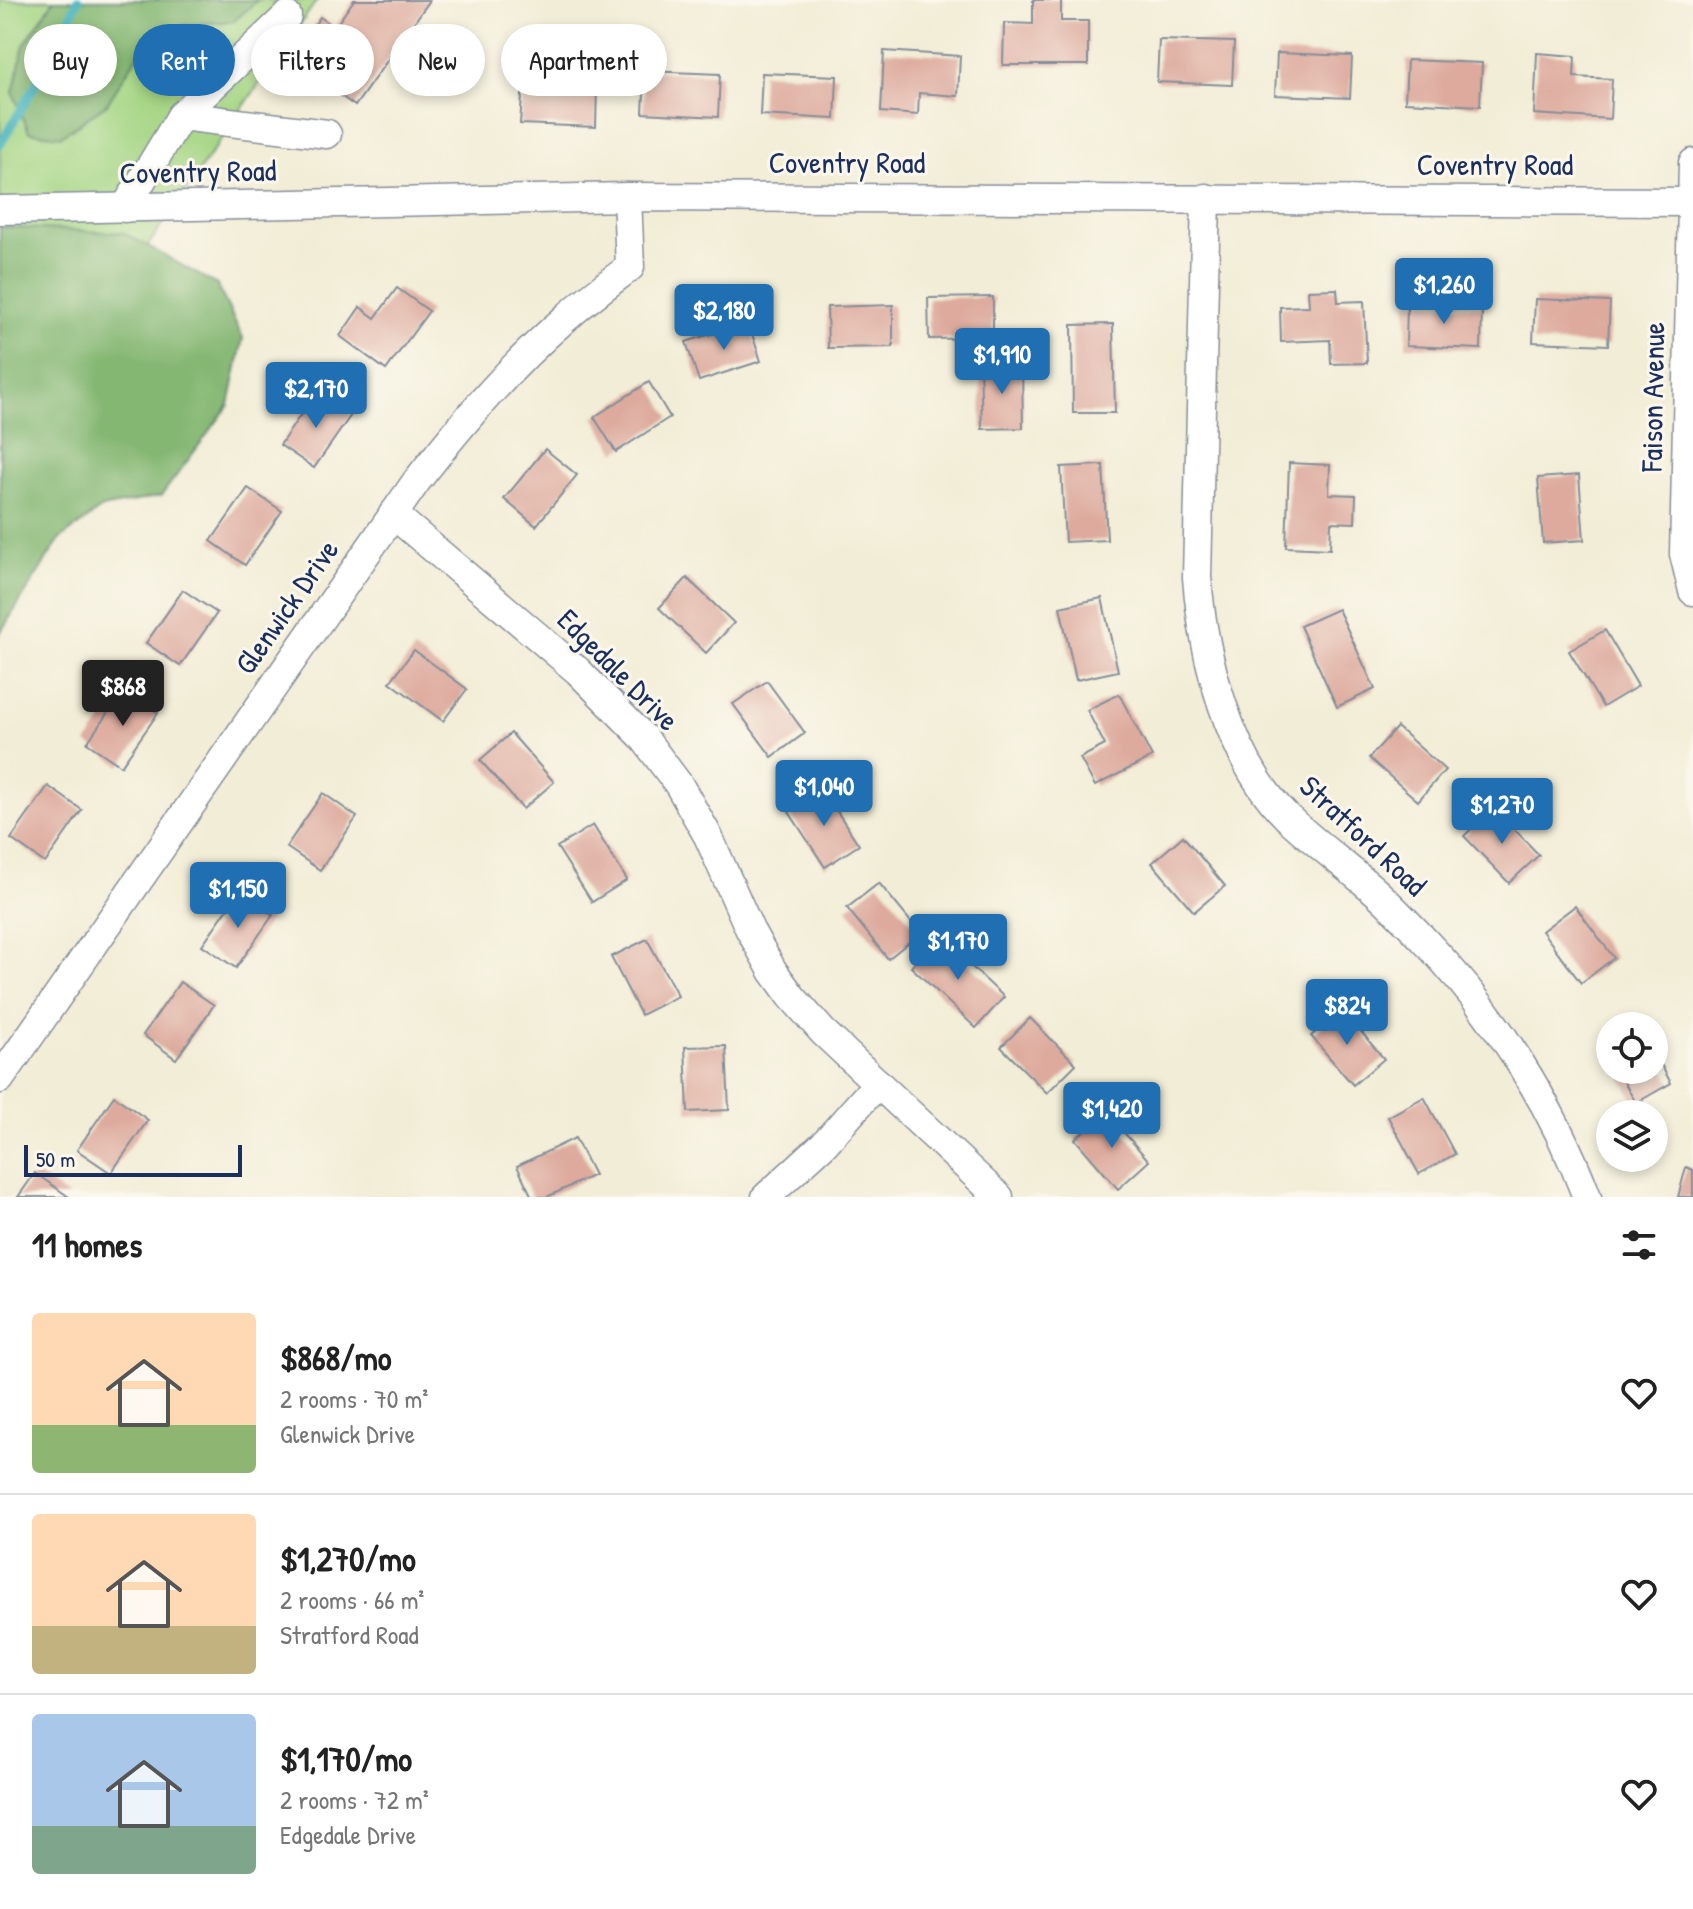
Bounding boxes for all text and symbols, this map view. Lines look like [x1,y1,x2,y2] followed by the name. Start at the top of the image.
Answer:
[24,24,117,96] chip: Buy
[133,24,235,96] chip: Rent
[251,24,374,96] chip: Filters
[390,24,485,96] chip: New
[501,24,667,96] chip: Apartment
[769,142,926,182] street label: Coventry Road
[1417,144,1574,184] street label: Coventry Road
[119,150,277,192] street label: Coventry Road
[1379,258,1509,326] pin: $1,260
[1413,266,1475,301] text: $1,260
[659,284,789,352] pin: $2,180
[693,292,755,327] text: $2,180
[1631,322,1673,473] street label: Faison Avenue
[937,328,1067,396] pin: $1,910
[973,336,1031,371] text: $1,910
[251,362,381,430] pin: $2,170
[284,370,348,405] text: $2,170
[225,531,347,682] street label: Glenwick Drive
[549,600,688,739] street label: Edgedale Drive
[76,660,170,728] pin: $868
[100,668,146,703] text: $868
[759,760,889,828] pin: $1,040
[1292,766,1436,905] street label: Stratford Road
[794,768,854,803] text: $1,040
[1437,778,1567,846] pin: $1,270
[1470,786,1534,821] text: $1,270
[173,862,303,930] pin: $1,150
[208,870,268,905] text: $1,150
[893,914,1023,982] pin: $1,170
[927,922,989,957] text: $1,170
[1300,979,1394,1047] pin: $824
[1324,987,1370,1022] text: $824
[1596,1012,1668,1172] map controls
[1596,1012,1668,1084] button: locate
[1047,1082,1177,1150] pin: $1,420
[1081,1090,1143,1125] text: $1,420
[1596,1100,1668,1172] button: layers
[24,1141,242,1177] scale bar
[36,1144,75,1174] text: 50 m
[32,1222,142,1268] text: 11 homes
[1617,1223,1661,1267] icon: filters
[280,1335,391,1381] text: $868/mo
[96,1345,192,1441] icon: home
[1617,1371,1661,1415] icon: heart
[280,1381,428,1416] text: 2 rooms · 70 m²
[280,1416,415,1451] text: Glenwick Drive
[280,1536,416,1582] text: $1,270/mo
[96,1546,192,1642] icon: home
[1617,1572,1661,1616] icon: heart
[280,1582,424,1617] text: 2 rooms · 66 m²
[280,1617,419,1652] text: Stratford Road
[280,1736,412,1782] text: $1,170/mo
[96,1746,192,1842] icon: home
[1617,1772,1661,1816] icon: heart
[280,1782,429,1817] text: 2 rooms · 72 m²
[280,1817,416,1852] text: Edgedale Drive

